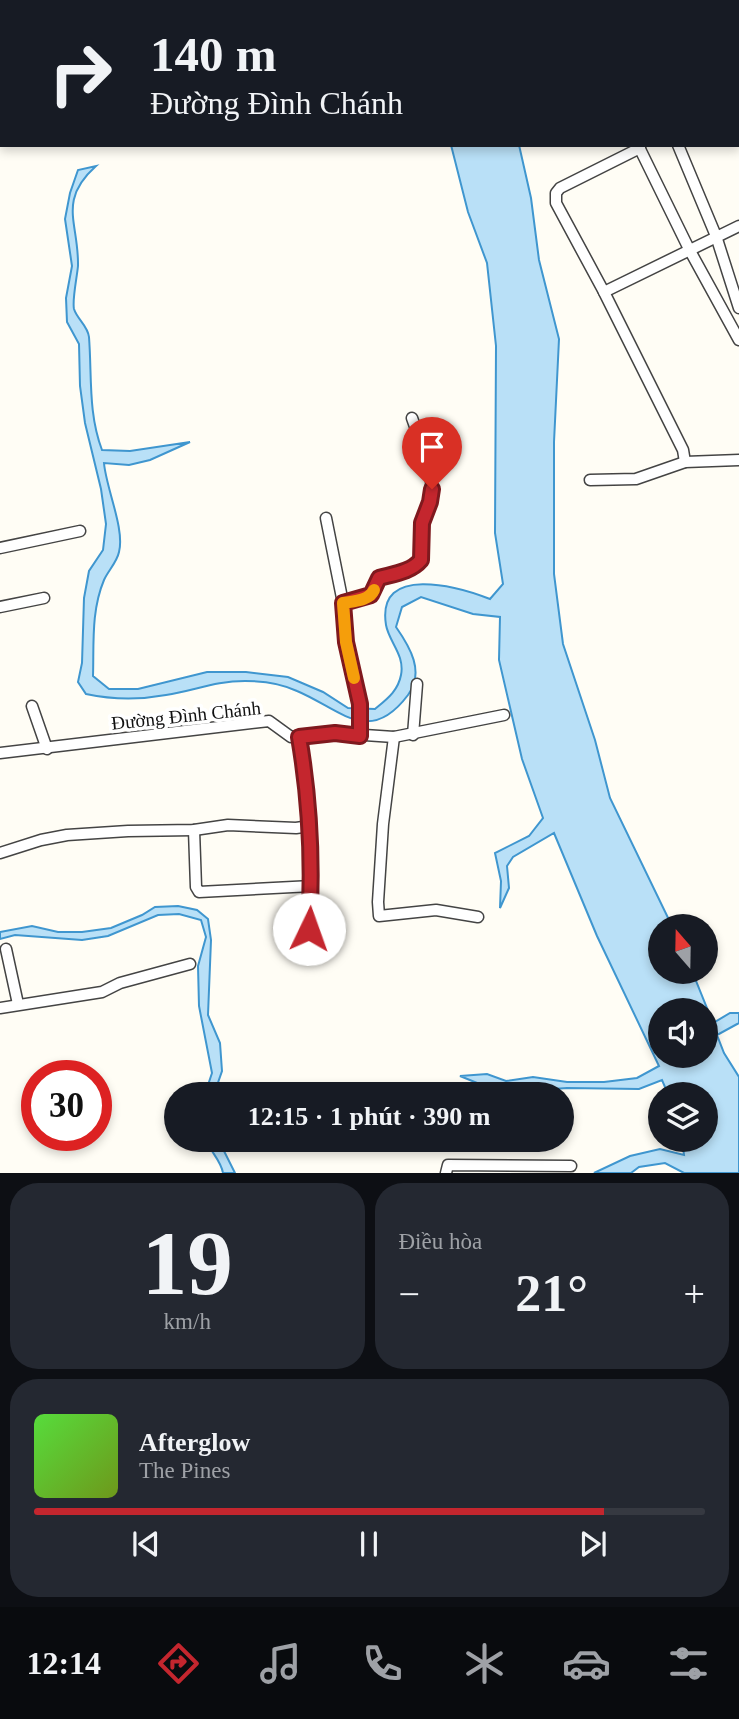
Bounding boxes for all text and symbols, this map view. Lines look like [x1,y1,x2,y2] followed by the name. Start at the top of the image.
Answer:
[150,27,277,82] text: 140 m
[35,28,126,119] icon: right
[150,85,403,121] text: Đường Đình Chánh
[402,417,462,489] pin
[413,428,451,466] icon: arrive
[110,697,262,734] street label: Đường Đình Chánh
[272,892,346,966] position arrow
[648,914,718,984] north arrow
[648,914,718,1152] map controls
[648,998,718,1068] button: sound
[21,1060,112,1151] speed limit sign: 30
[648,1082,718,1152] button: layers
[248,1102,490,1131] text: 12:15 · 1 phút · 390 m
[142,1213,233,1314] text: 19
[399,1229,482,1254] text: Điều hòa
[515,1265,588,1322] text: 21°
[399,1273,420,1315] text: −
[684,1273,705,1315] text: +
[164,1309,211,1334] text: km/h
[139,1428,250,1457] text: Afterglow
[139,1458,230,1483] text: The Pines
[127,1525,165,1563] icon: previous
[350,1525,388,1563] icon: pause
[574,1525,612,1563] icon: next
[154,1639,203,1688] icon: directions
[256,1639,305,1688] icon: music
[358,1639,407,1688] icon: phone
[460,1639,509,1688] icon: climate
[562,1639,611,1688] icon: car
[664,1639,713,1688] icon: filters
[26,1645,101,1681] text: 12:14

